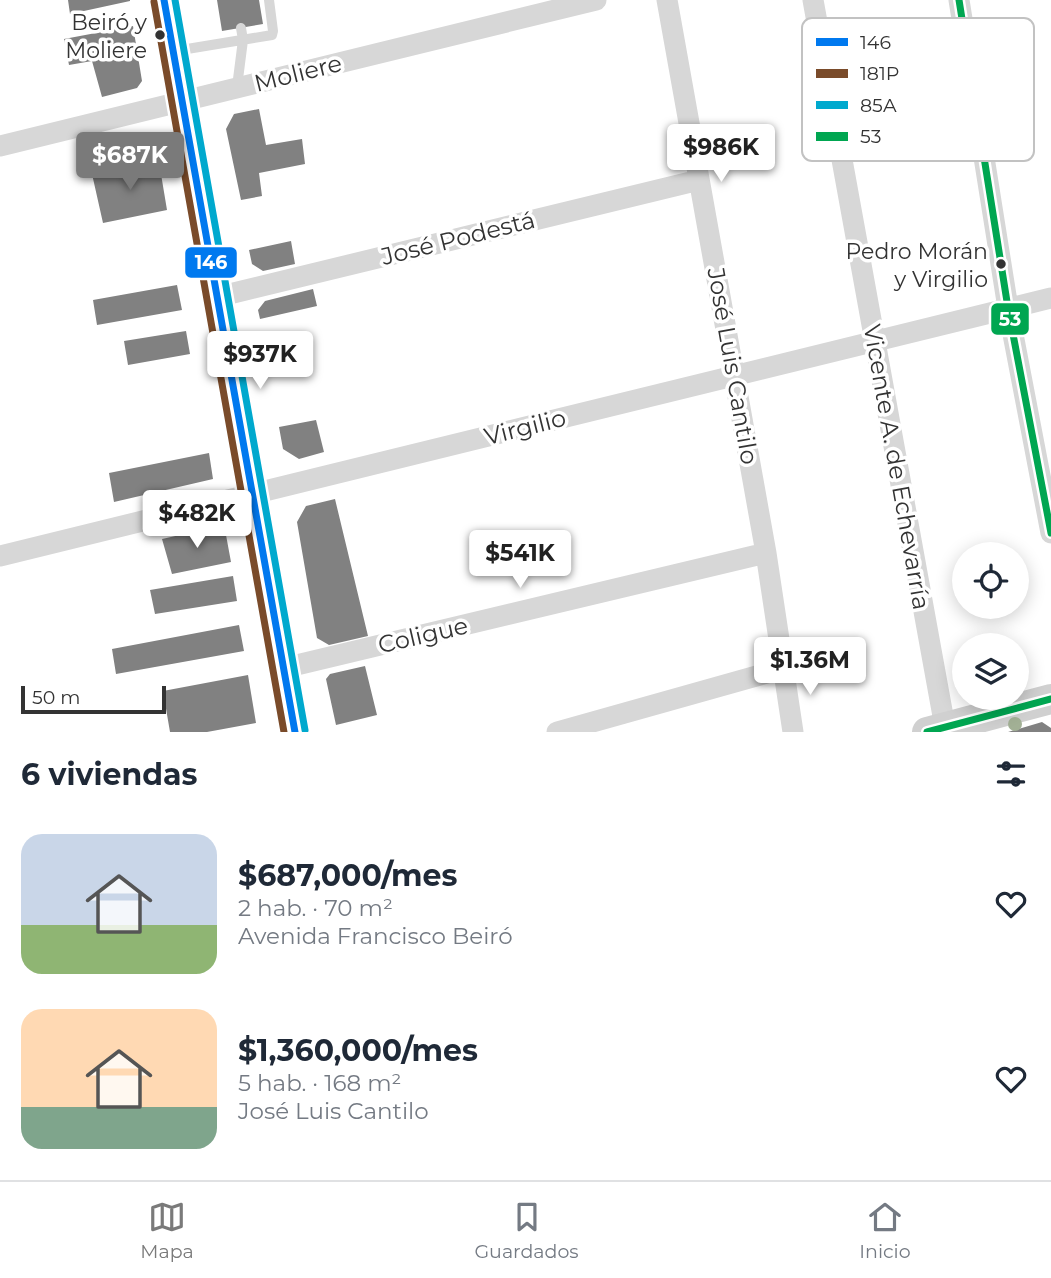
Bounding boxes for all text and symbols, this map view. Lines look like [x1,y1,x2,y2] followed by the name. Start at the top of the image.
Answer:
[65,9,147,64] place label: Beiró y Moliere
[802,18,1034,161] legend
[153,28,167,42] marker: Beiró y Moliere
[860,31,891,54] text: 146
[251,48,345,98] street label: Moliere
[860,62,899,85] text: 181P
[860,94,897,117] text: 85A
[672,124,770,184] pin: $986K
[860,125,881,148] text: 53
[81,132,179,192] pin: $687K
[683,133,759,161] text: $986K
[92,141,168,169] text: $687K
[377,205,538,271] street label: José Podestá
[846,238,988,293] place label: Pedro Morán y Virgilio
[184,246,238,279] line badge: 146
[195,251,227,274] text: 146
[994,257,1008,271] marker: Pedro Morán y Virgilio
[701,264,765,467] street label: José Luis Cantilo
[990,302,1030,336] line badge: 53
[999,308,1021,331] text: 53
[858,322,936,612] street label: Vicente A. de Echevarría
[211,332,309,391] pin: $937K
[223,340,297,368] text: $937K
[481,403,569,451] street label: Virgilio
[148,490,246,550] pin: $482K
[159,499,235,527] text: $482K
[471,530,569,590] pin: $541K
[485,539,555,567] text: $541K
[952,542,1029,710] map controls
[952,542,1029,619] button: locate
[375,611,471,659] street label: Coligue
[952,633,1029,710] button: layers
[753,638,867,697] pin: $1.36M
[770,646,850,674] text: $1.36M
[21,683,166,715] scale bar
[32,686,80,709] text: 50 m
[992,755,1030,793] icon: filters
[21,756,198,793] text: 6 viviendas
[238,857,457,894] text: $687,000/mes
[77,862,161,946] icon: home
[992,885,1030,923] icon: heart
[238,894,393,922] text: 2 hab. · 70 m²
[238,922,513,950] text: Avenida Francisco Beiró
[238,1032,478,1069] text: $1,360,000/mes
[77,1037,161,1121] icon: home
[992,1060,1030,1098] icon: heart
[238,1069,401,1097] text: 5 hab. · 168 m²
[238,1097,429,1125] text: José Luis Cantilo
[140,1198,194,1263] tab: Mapa
[474,1198,579,1263] tab: Guardados
[859,1198,911,1263] tab: Inicio

